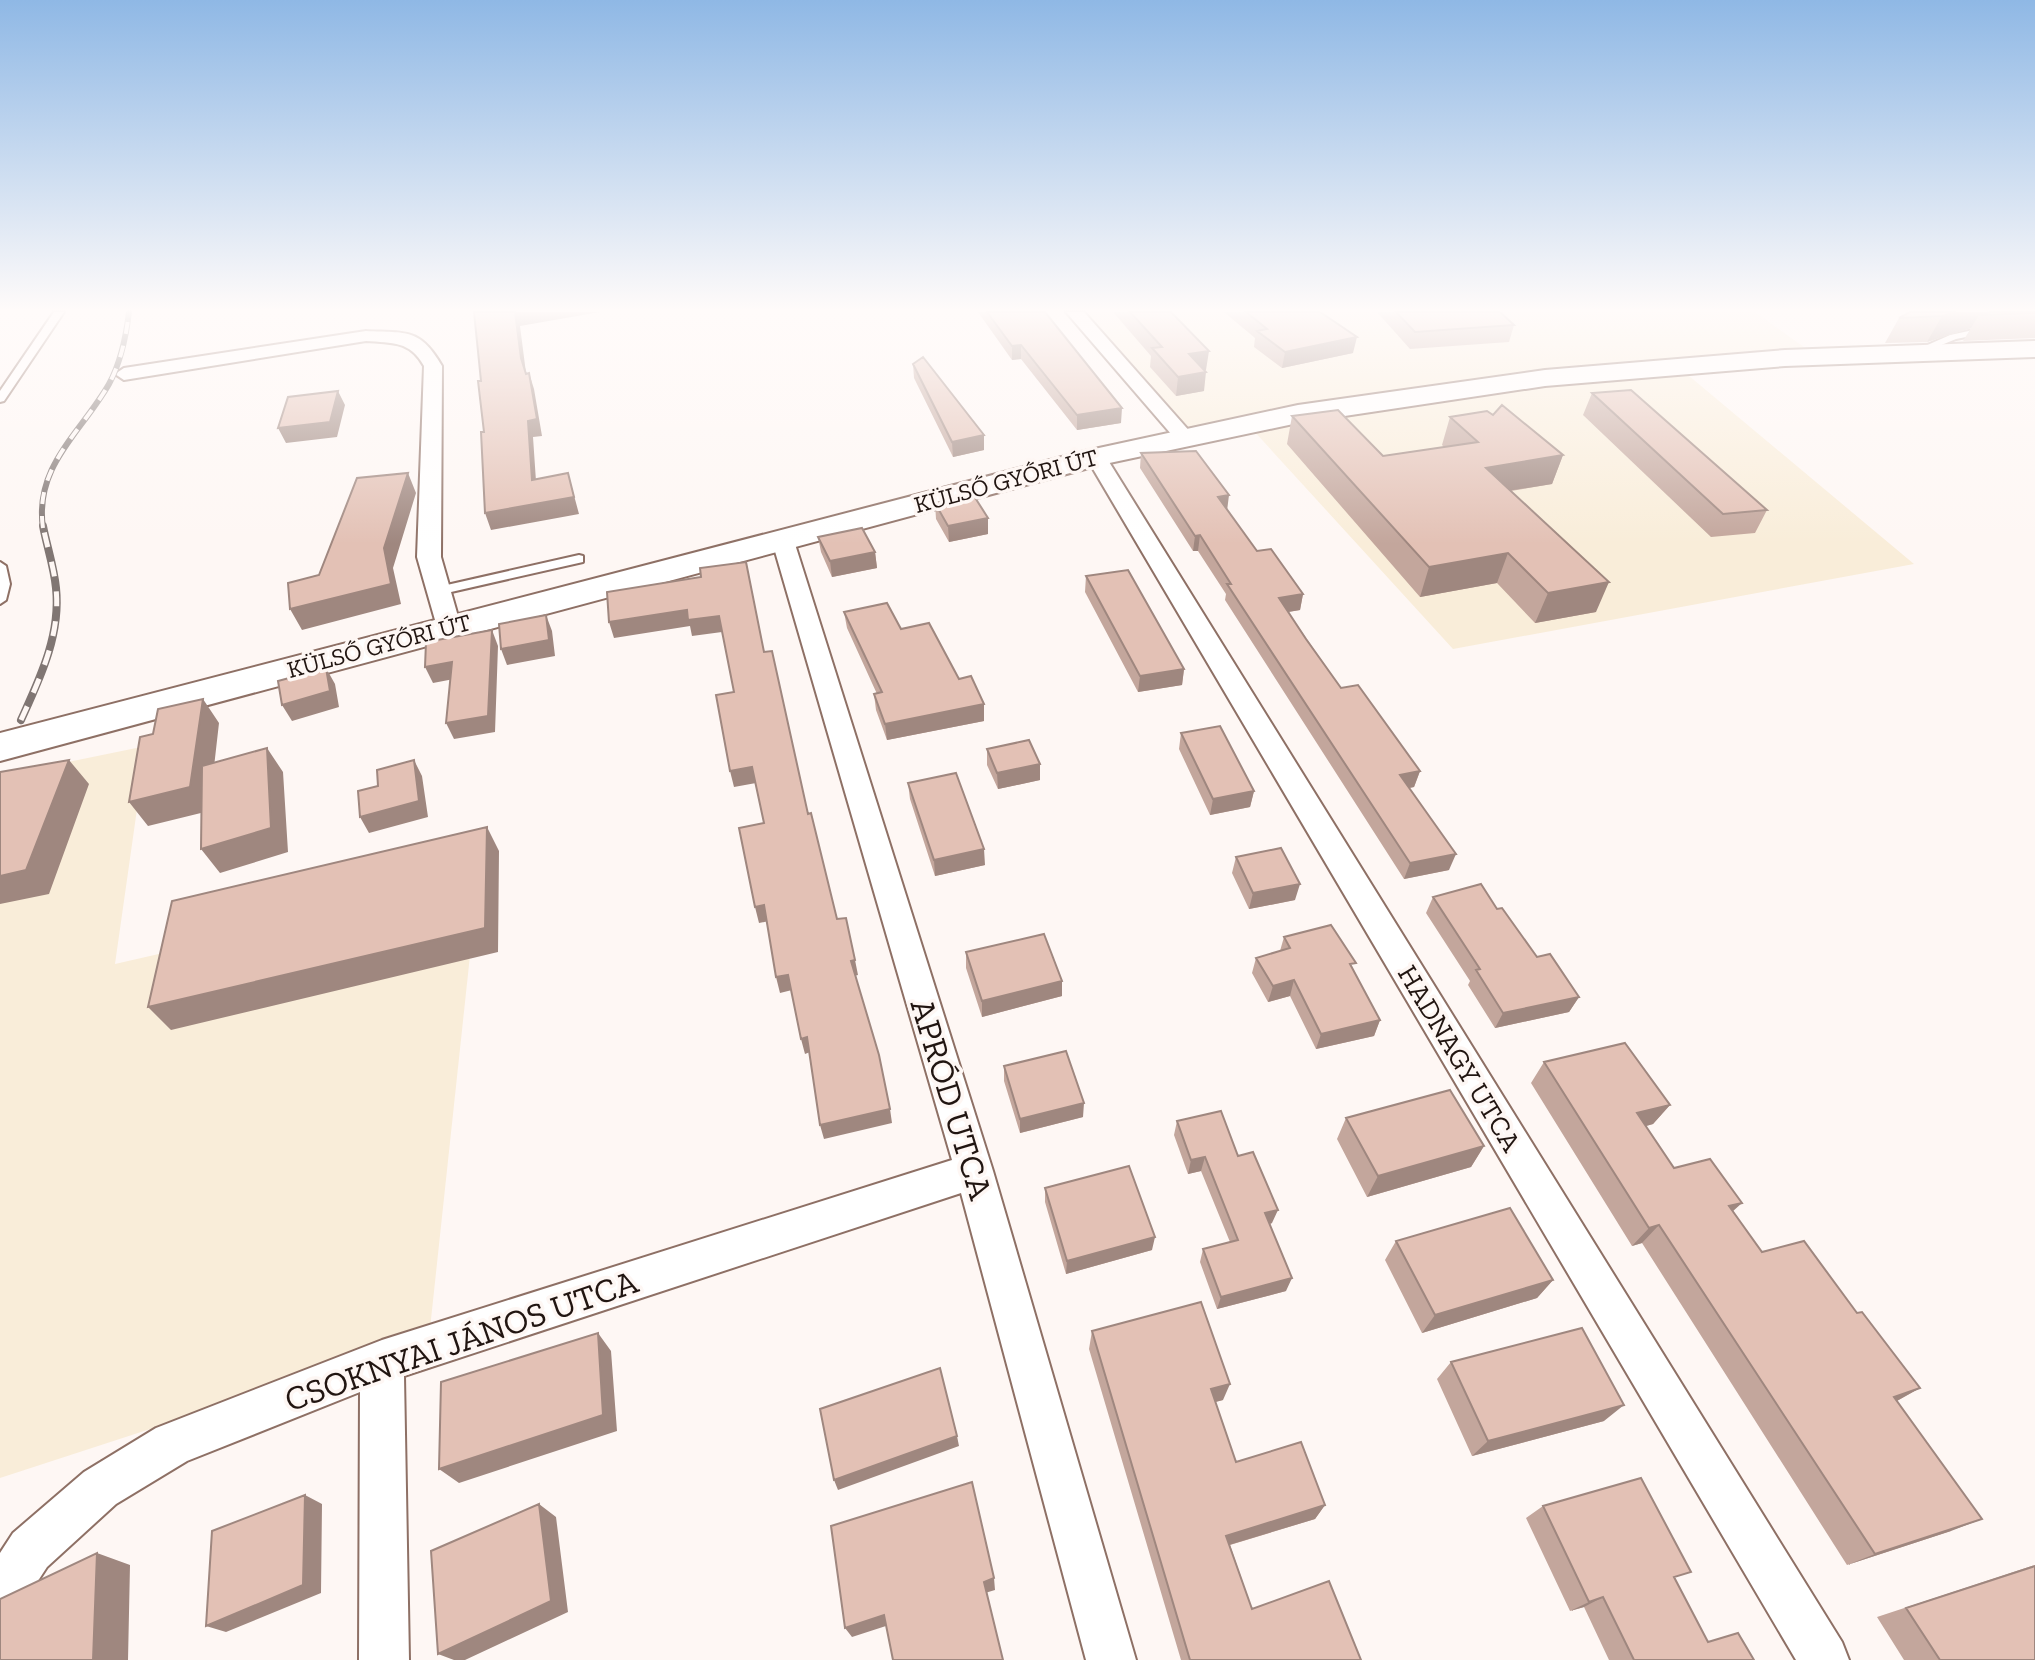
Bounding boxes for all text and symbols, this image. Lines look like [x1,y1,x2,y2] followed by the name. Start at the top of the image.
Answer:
[911,442,1101,519] street label: KÜLSŐ GYŐRI ÚT
[284,607,474,684] street label: KÜLSŐ GYŐRI ÚT
[1391,959,1529,1158] street label: HADNAGY UTCA
[902,994,1002,1205] street label: APRÓD UTCA
[279,1260,644,1420] street label: CSOKNYAI JÁNOS UTCA

